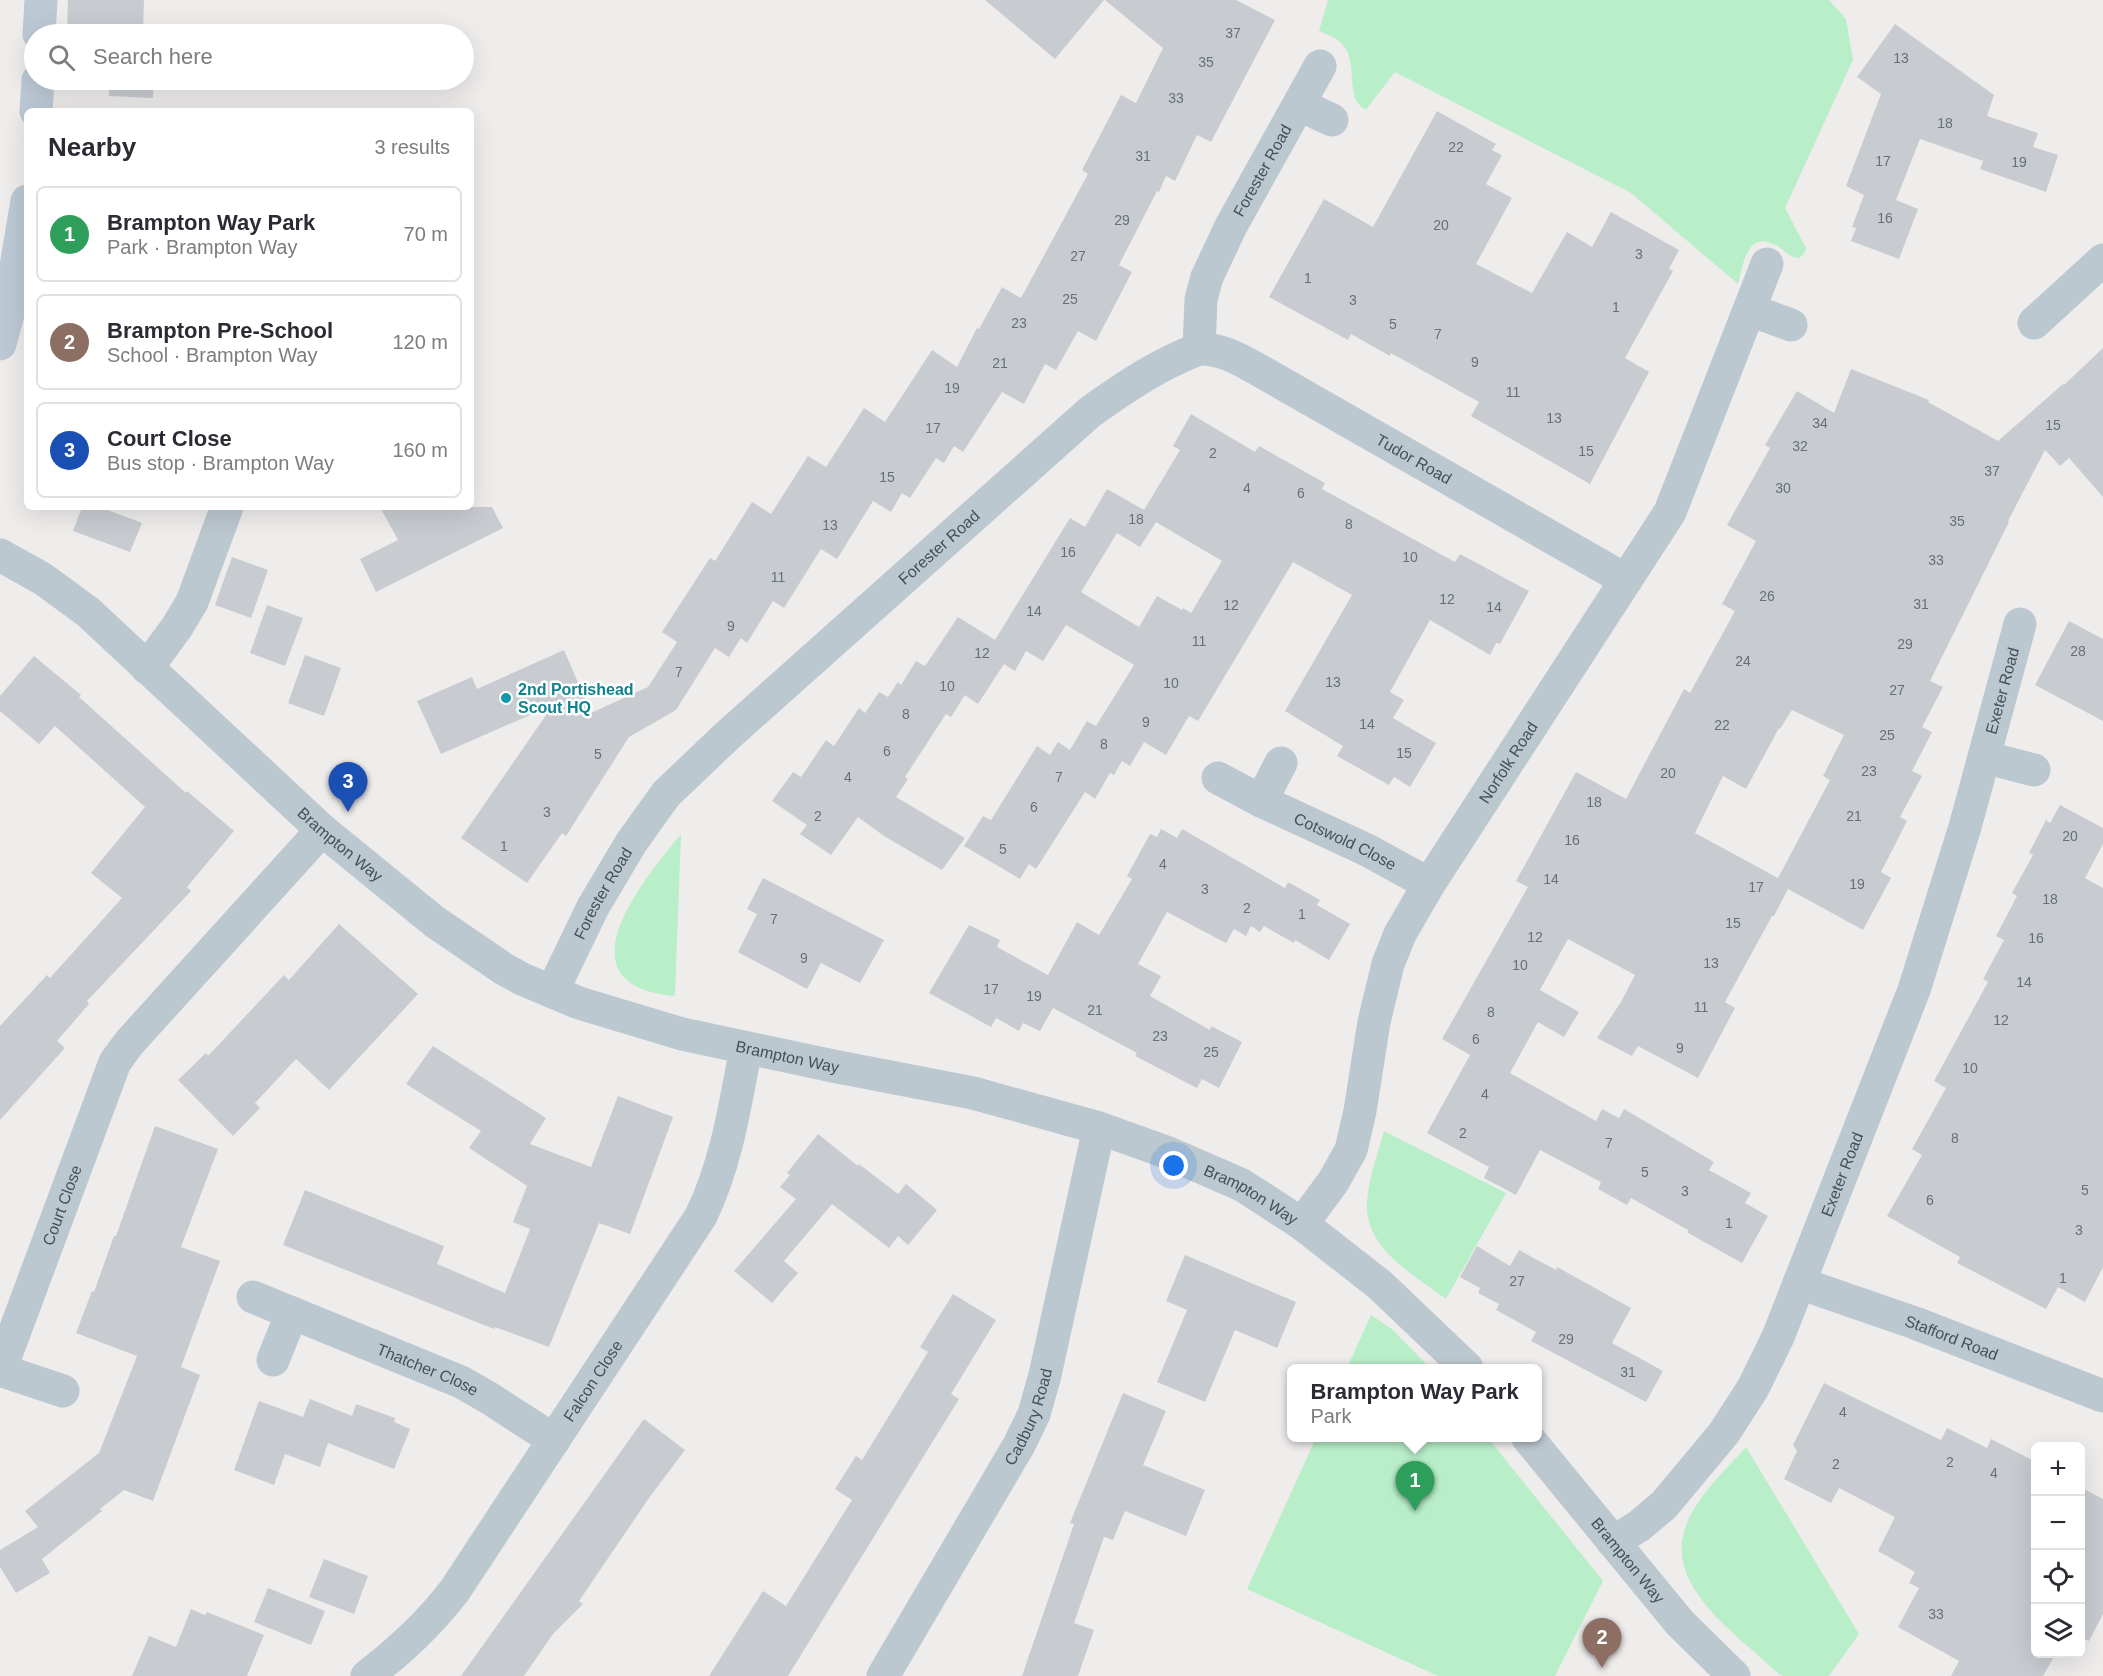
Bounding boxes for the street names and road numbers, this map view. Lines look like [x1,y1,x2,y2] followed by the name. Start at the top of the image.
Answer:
[1230,121,1294,219] street label: Forester Road
[1373,431,1455,487] street label: Tudor Road
[895,507,983,587] street label: Forester Road
[1982,645,2022,736] street label: Exeter Road
[1475,718,1540,806] street label: Norfolk Road
[295,804,386,884] street label: Brampton Way
[1292,809,1399,873] street label: Cotswold Close
[570,844,635,942] street label: Forester Road
[734,1037,841,1076] street label: Brampton Way
[1818,1130,1866,1219] street label: Exeter Road
[1202,1161,1301,1227] street label: Brampton Way
[39,1162,84,1248] street label: Court Close
[1903,1312,2001,1363] street label: Stafford Road
[560,1337,626,1424] street label: Falcon Close
[374,1340,481,1399] street label: Thatcher Close
[1001,1367,1055,1468] street label: Cadbury Road
[1588,1514,1668,1606] street label: Brampton Way

